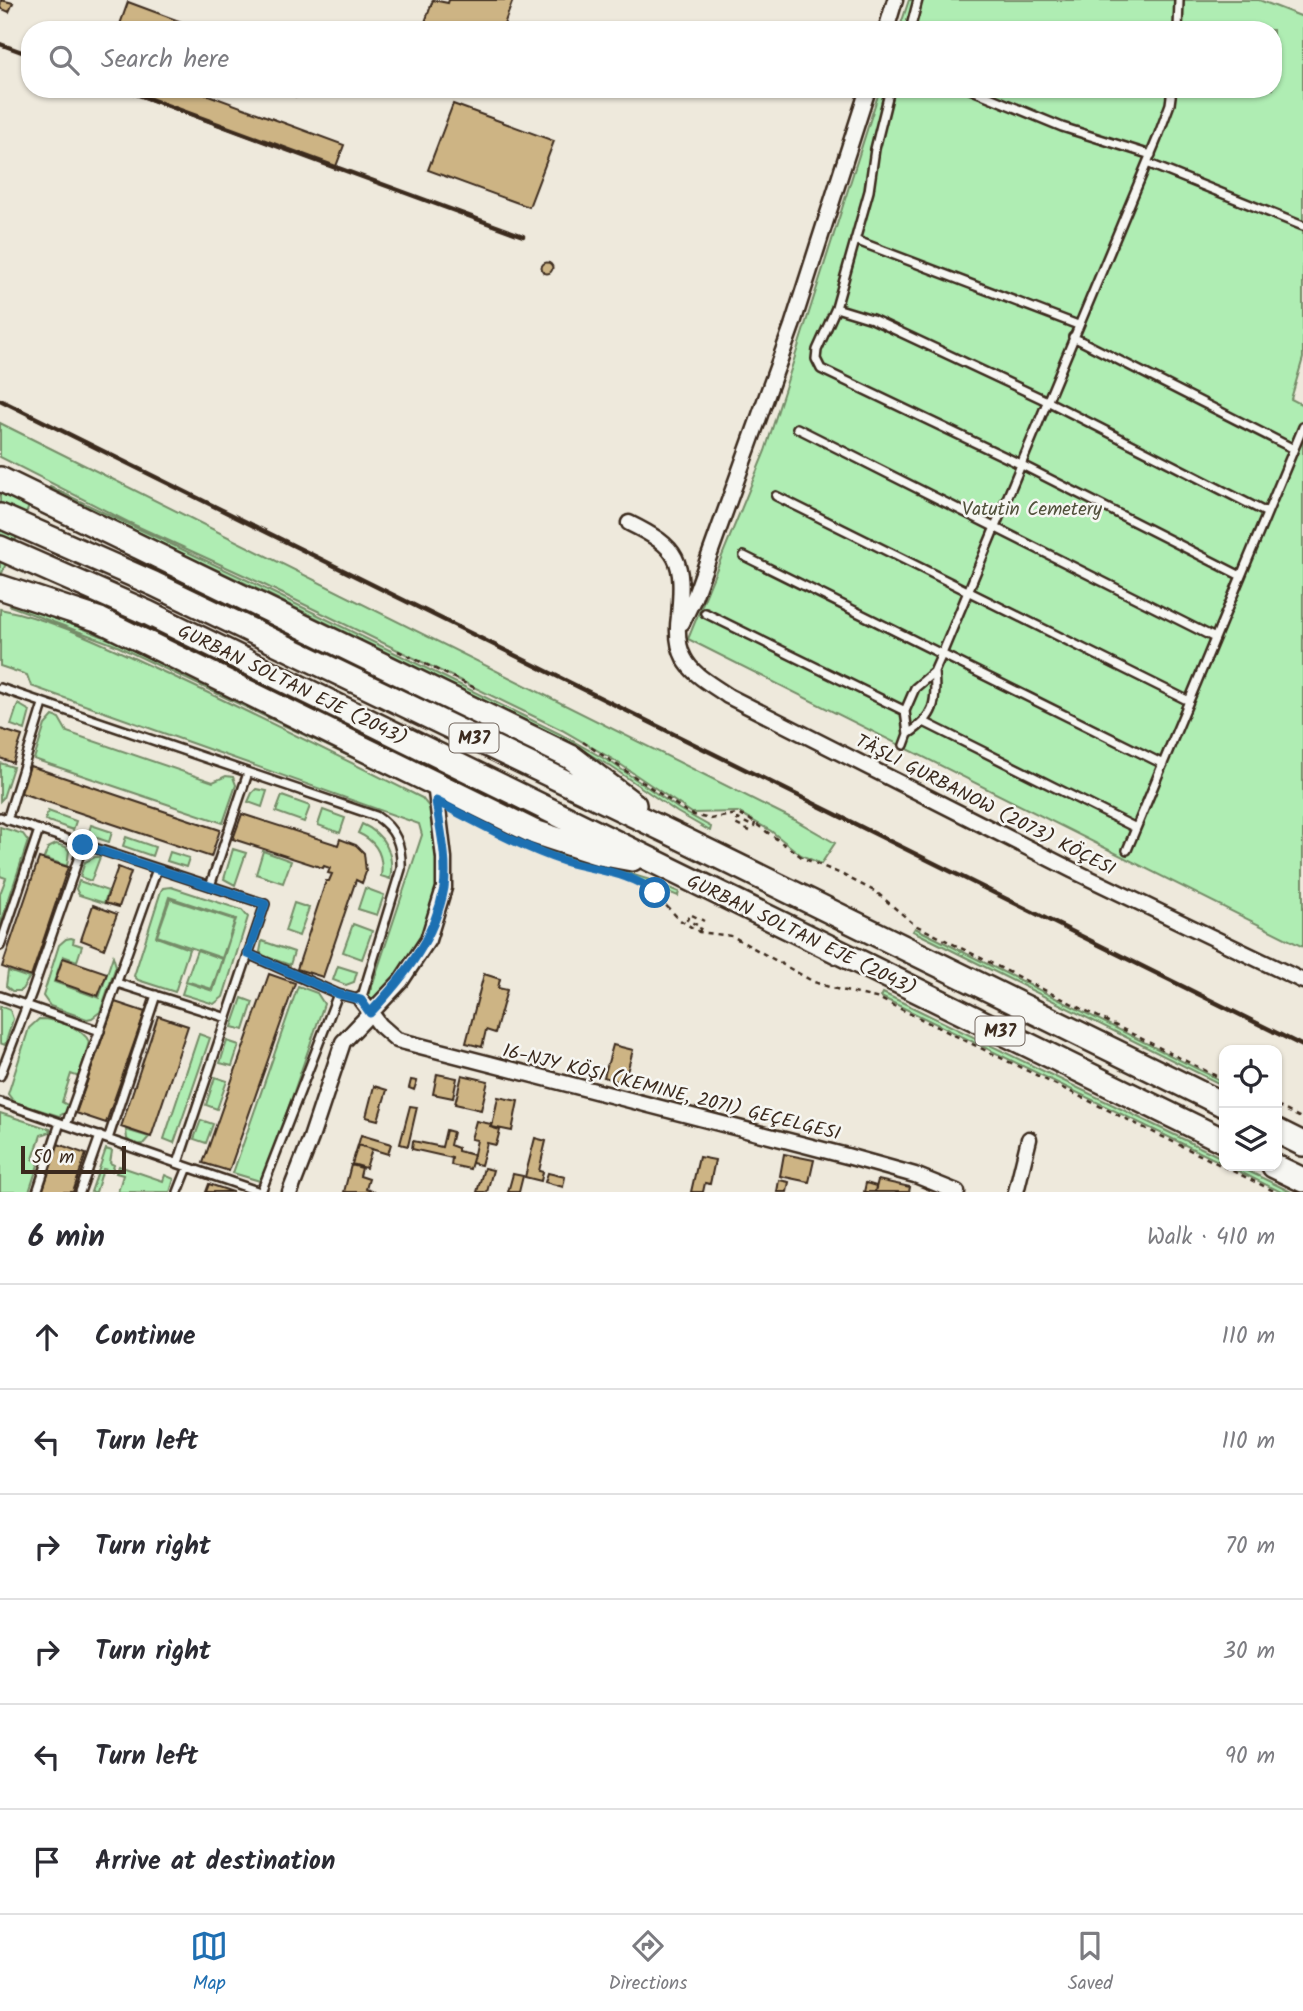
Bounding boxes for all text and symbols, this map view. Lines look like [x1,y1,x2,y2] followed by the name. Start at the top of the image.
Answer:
[21,21,1282,98] search box
[101,39,229,81] text: Search here
[45,41,83,79] icon: search
[962,495,1103,525] park label: Vatutin Cemetery
[172,617,412,754] street label: GURBAN SOLTAN EJE (2043)
[449,724,498,752] road number: M37
[850,727,1121,885] street label: TÄŞLI GURBANOW (2073) KÖÇESI
[67,829,98,860] route end
[681,867,921,1004] street label: GURBAN SOLTAN EJE (2043)
[639,877,670,908] route start
[976,1016,1024,1046] road number: M37
[499,1036,844,1150] street label: 16-NJY KÖŞI (KEMINE, 2071) GEÇELGESI
[1219,1045,1282,1171] map controls
[1219,1045,1282,1108] button: locate
[1219,1108,1282,1171] button: layers
[21,1143,126,1175] scale bar
[32,1143,74,1173] text: 50 m
[28,1214,105,1262] text: 6 min
[1147,1220,1275,1256] text: Walk · 410 m
[95,1316,196,1358] text: Continue
[28,1318,66,1356] icon: ahead
[1222,1319,1275,1355] text: 110 m
[95,1421,198,1463] text: Turn left
[28,1423,66,1461] icon: left
[1222,1424,1275,1460] text: 110 m
[95,1526,211,1568] text: Turn right
[28,1528,66,1566] icon: right
[1225,1529,1275,1565] text: 70 m
[95,1631,211,1673] text: Turn right
[28,1633,66,1671] icon: right
[1223,1634,1275,1670] text: 30 m
[95,1736,198,1778] text: Turn left
[28,1738,66,1776] icon: left
[1225,1739,1275,1775] text: 90 m
[95,1841,335,1883] text: Arrive at destination
[28,1843,66,1881] icon: arrive
[190,1927,228,1999] tab: Map
[609,1927,687,1999] tab: Directions
[1068,1927,1113,1999] tab: Saved

